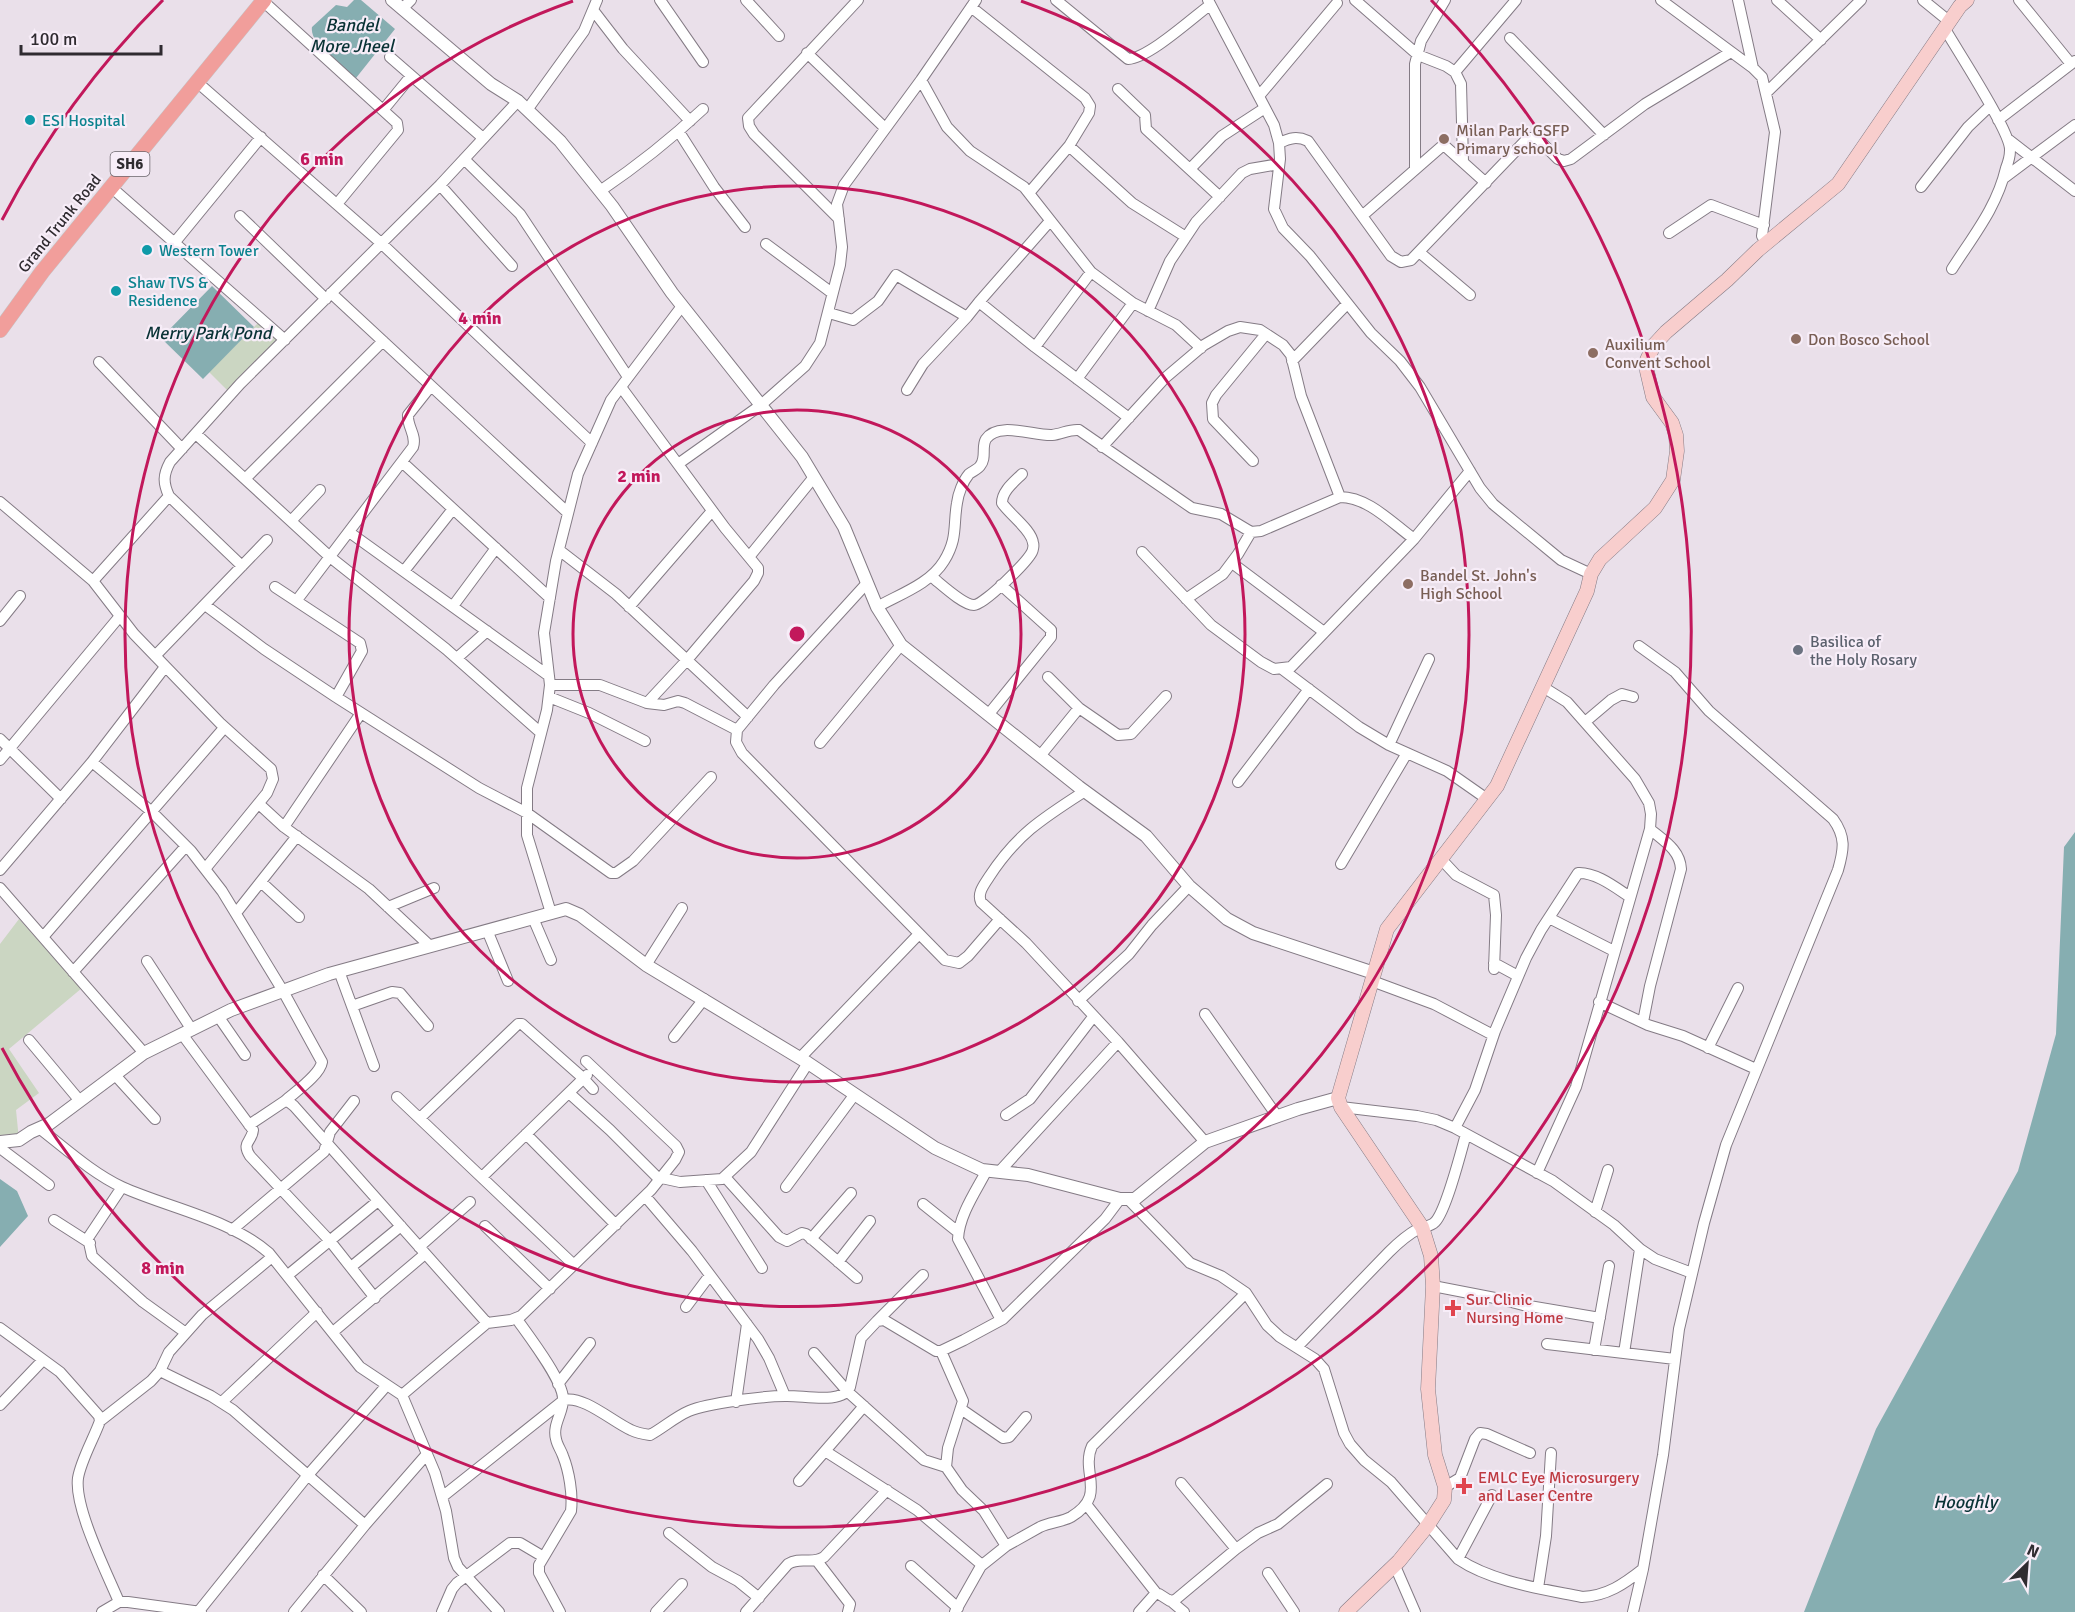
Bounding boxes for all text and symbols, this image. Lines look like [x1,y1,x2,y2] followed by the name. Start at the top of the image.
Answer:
[310,14,396,57] water label: Bandel More Jheel
[21,18,160,56] scale bar
[30,28,77,50] text: 100 m
[42,111,126,131] place label: ESI Hospital
[23,113,37,127] marker: ESI Hospital
[1456,121,1569,159] place label: Milan Park GSFP Primary school
[1437,132,1451,146] marker: Milan Park GSFP Primary school
[300,148,344,170] text: 6 min
[110,152,150,176] road number: SH6
[14,170,106,277] street label: Grand Trunk Road
[159,241,259,261] place label: Western Tower
[140,243,154,257] marker: Western Tower
[128,273,208,311] place label: Shaw TVS & Residence
[109,284,123,298] marker: Shaw TVS & Residence
[458,307,502,329] text: 4 min
[145,322,274,344] water label: Merry Park Pond
[1808,330,1930,350] place label: Don Bosco School
[1789,332,1803,346] marker: Don Bosco School
[1605,335,1711,373] place label: Auxilium Convent School
[1586,346,1600,360] marker: Auxilium Convent School
[617,465,661,487] text: 2 min
[1420,566,1537,604] place label: Bandel St. John's High School
[1401,577,1415,591] marker: Bandel St. John's High School
[787,624,807,644] centre of rings
[1810,632,1918,670] place label: Basilica of the Holy Rosary
[1791,643,1805,657] marker: Basilica of the Holy Rosary
[141,1257,185,1279] text: 8 min
[1466,1290,1563,1328] place label: Sur Clinic Nursing Home
[1444,1299,1462,1317] marker: Sur Clinic Nursing Home
[1478,1468,1640,1506] place label: EMLC Eye Microsurgery and Laser Centre
[1455,1477,1473,1495] marker: EMLC Eye Microsurgery and Laser Centre
[1933,1491,1999,1513] water label: Hooghly
[1997,1534,2057,1594] north arrow
[2024,1540,2042,1563] text: N

